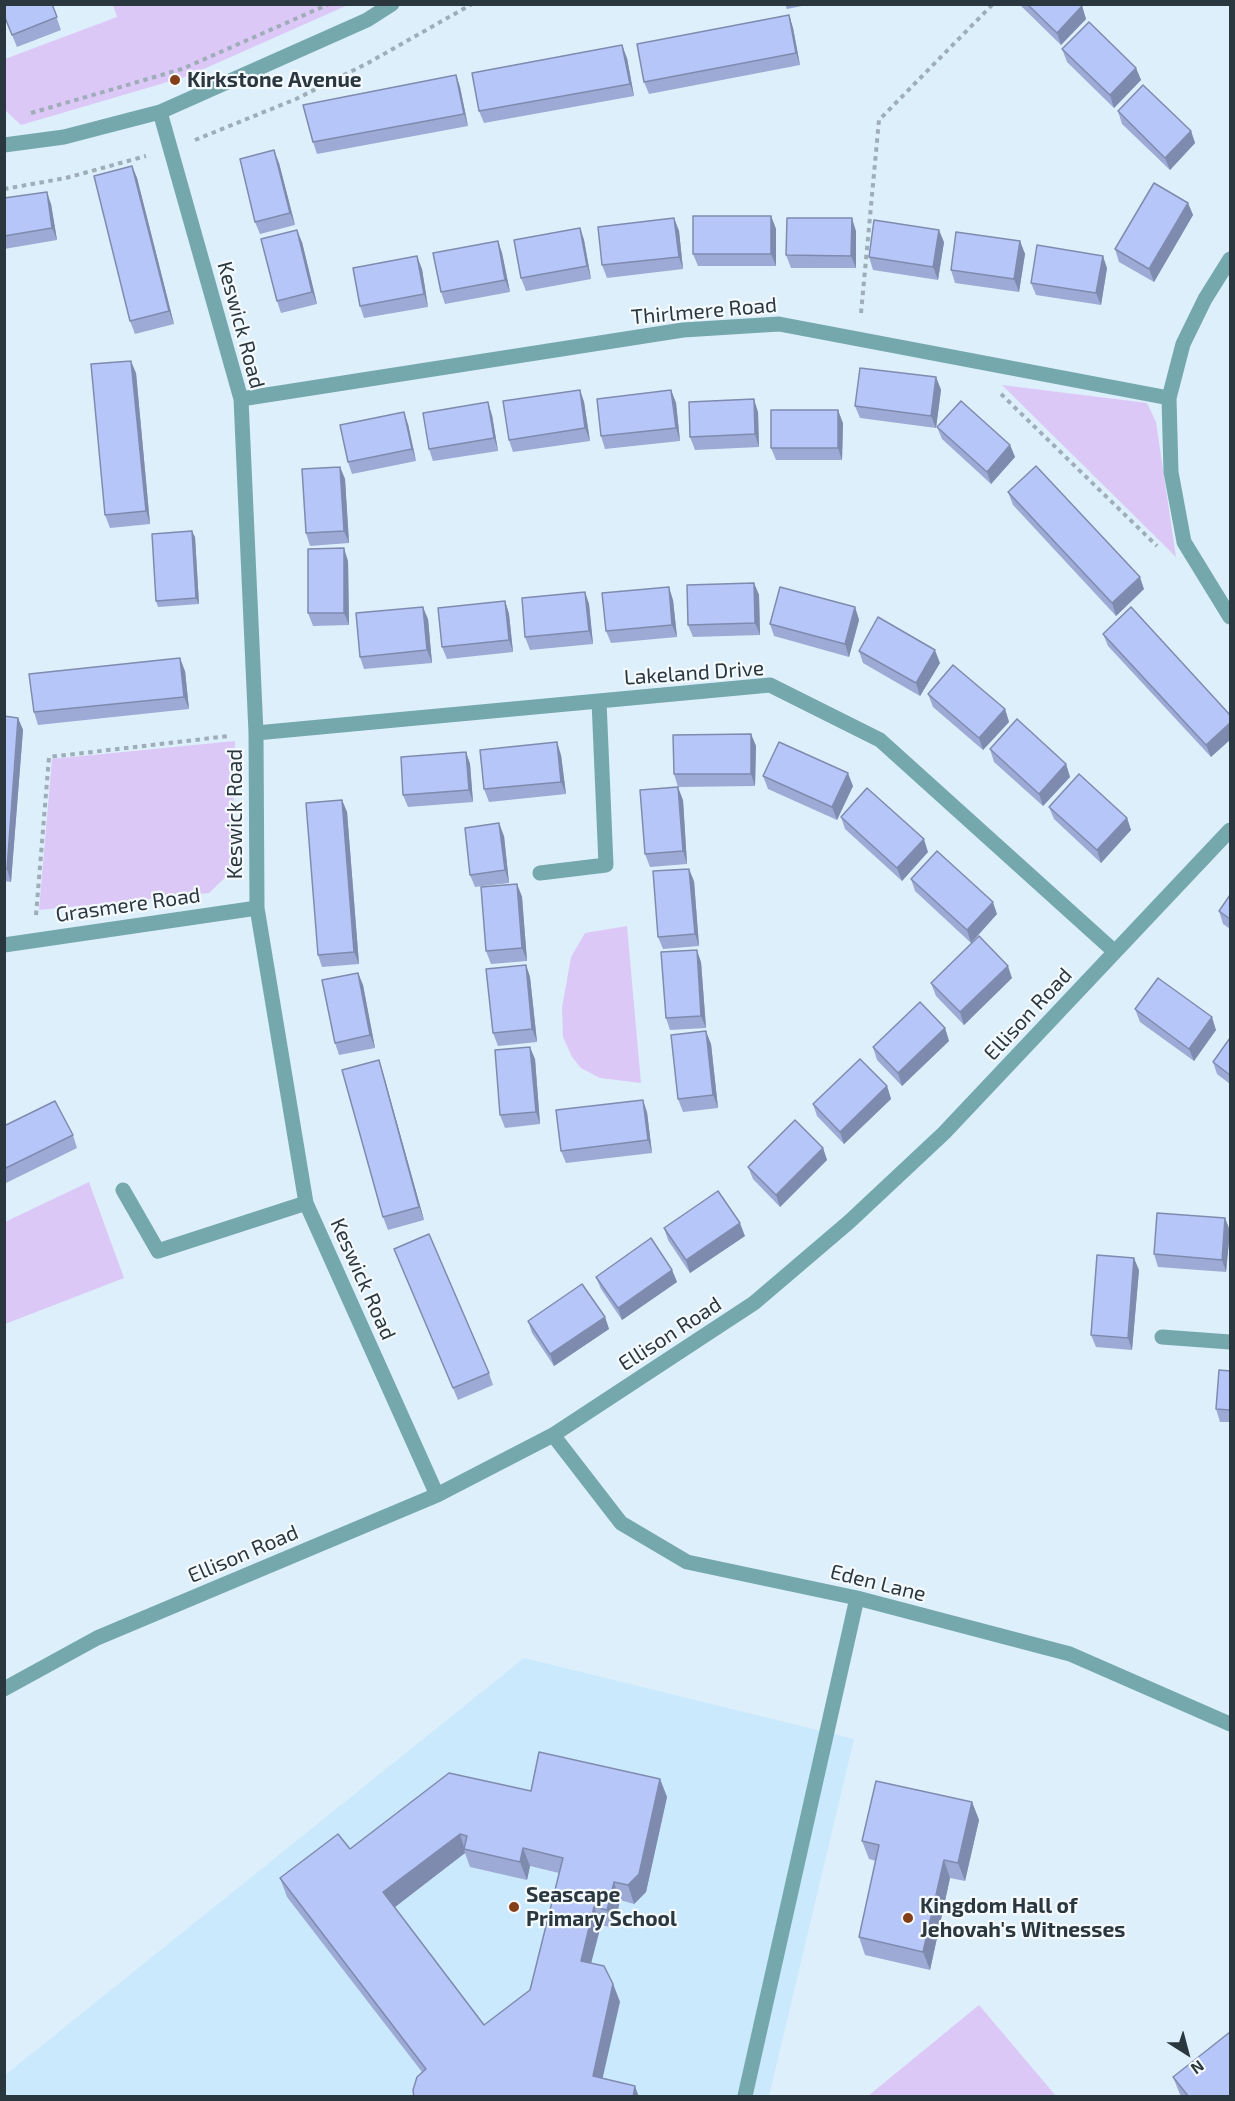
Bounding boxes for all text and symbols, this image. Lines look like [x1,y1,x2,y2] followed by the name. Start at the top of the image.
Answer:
[187,67,362,93] place label: Kirkstone Avenue
[168,73,182,87] marker: Kirkstone Avenue
[212,259,270,391] street label: Keswick Road
[630,292,778,330] street label: Thirlmere Road
[623,656,765,690] street label: Lakeland Drive
[222,749,248,879] street label: Keswick Road
[54,882,202,928] street label: Grasmere Road
[979,963,1077,1065] street label: Ellison Road
[325,1214,401,1344] street label: Keswick Road
[614,1291,726,1377] street label: Ellison Road
[184,1519,302,1589] street label: Ellison Road
[828,1559,928,1607] street label: Eden Lane
[526,1882,677,1932] place label: Seascape Primary School
[920,1893,1125,1943] place label: Kingdom Hall of Jehovah's Witnesses
[507,1900,521,1914] marker: Seascape Primary School
[901,1911,915,1925] marker: Kingdom Hall of Jehovah's Witnesses
[1157,2023,1217,2083] north arrow
[1188,2057,1208,2079] text: N

